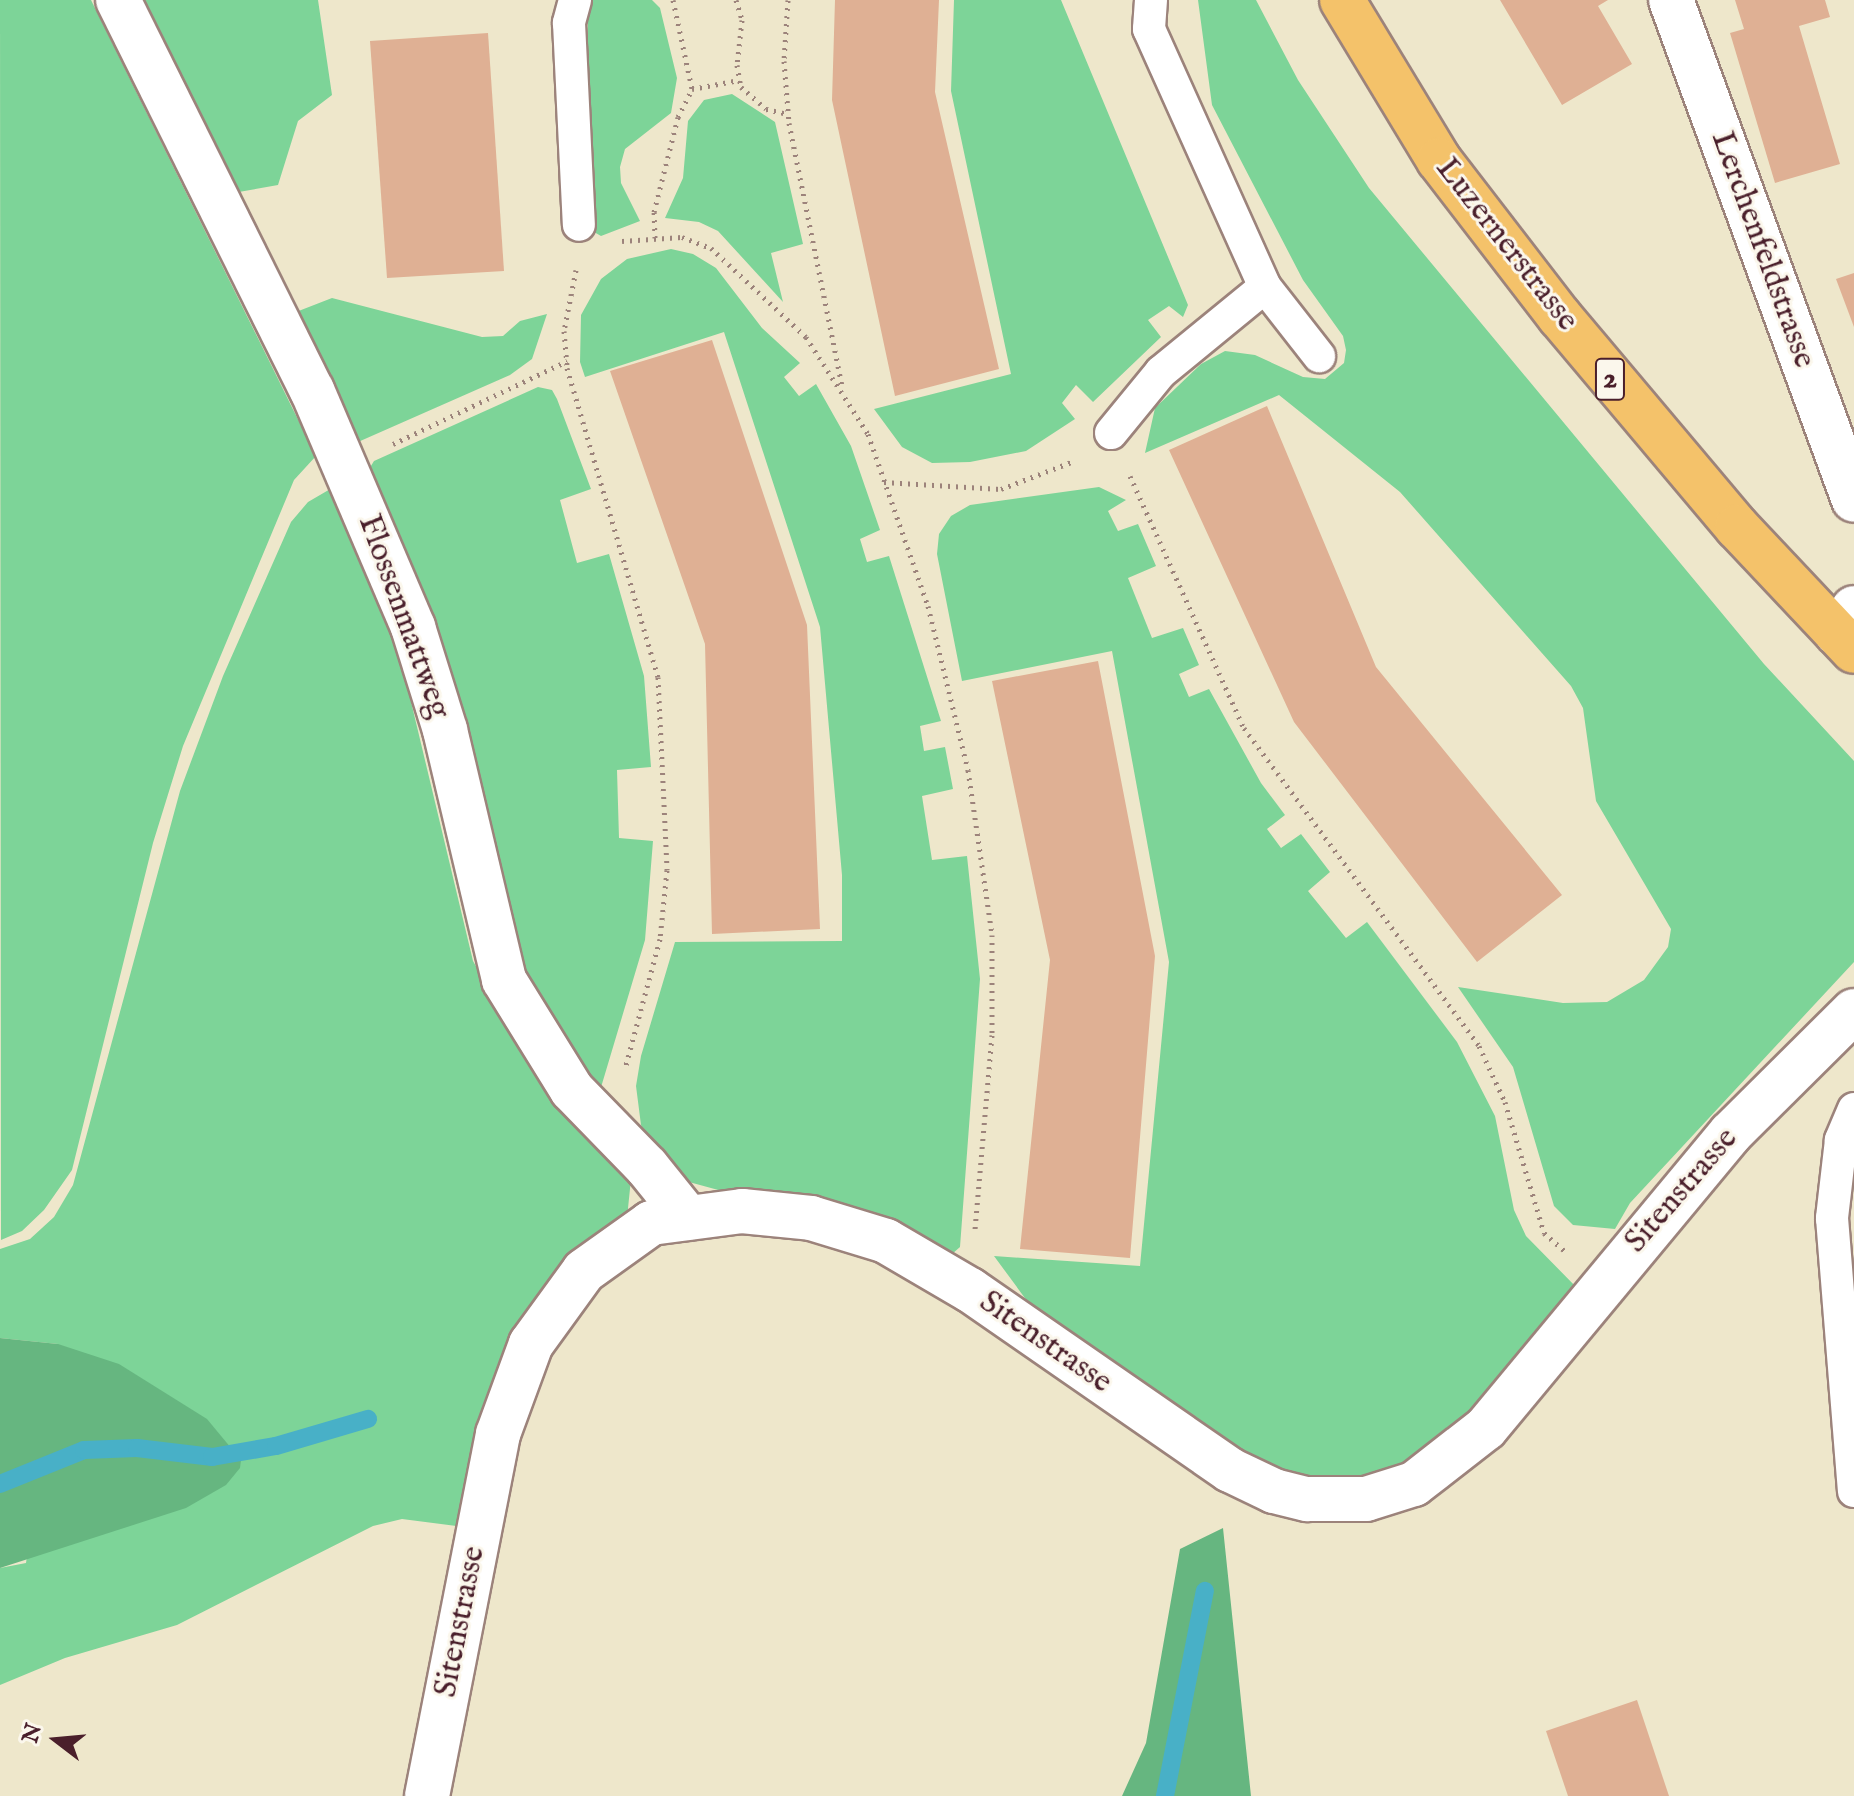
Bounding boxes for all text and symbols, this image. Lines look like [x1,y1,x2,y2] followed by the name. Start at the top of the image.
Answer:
[1701,127,1823,373] street label: Lerchenfeldstrasse
[1427,151,1585,339] street label: Luzernerstrasse
[1594,353,1626,405] road number: 2
[348,510,458,724] street label: Flossenmattweg
[1617,1121,1747,1261] street label: Sitenstrasse
[971,1284,1119,1402] street label: Sitenstrasse
[428,1543,494,1701] street label: Sitenstrasse
[16,1700,96,1780] north arrow
[17,1720,49,1746] text: N

